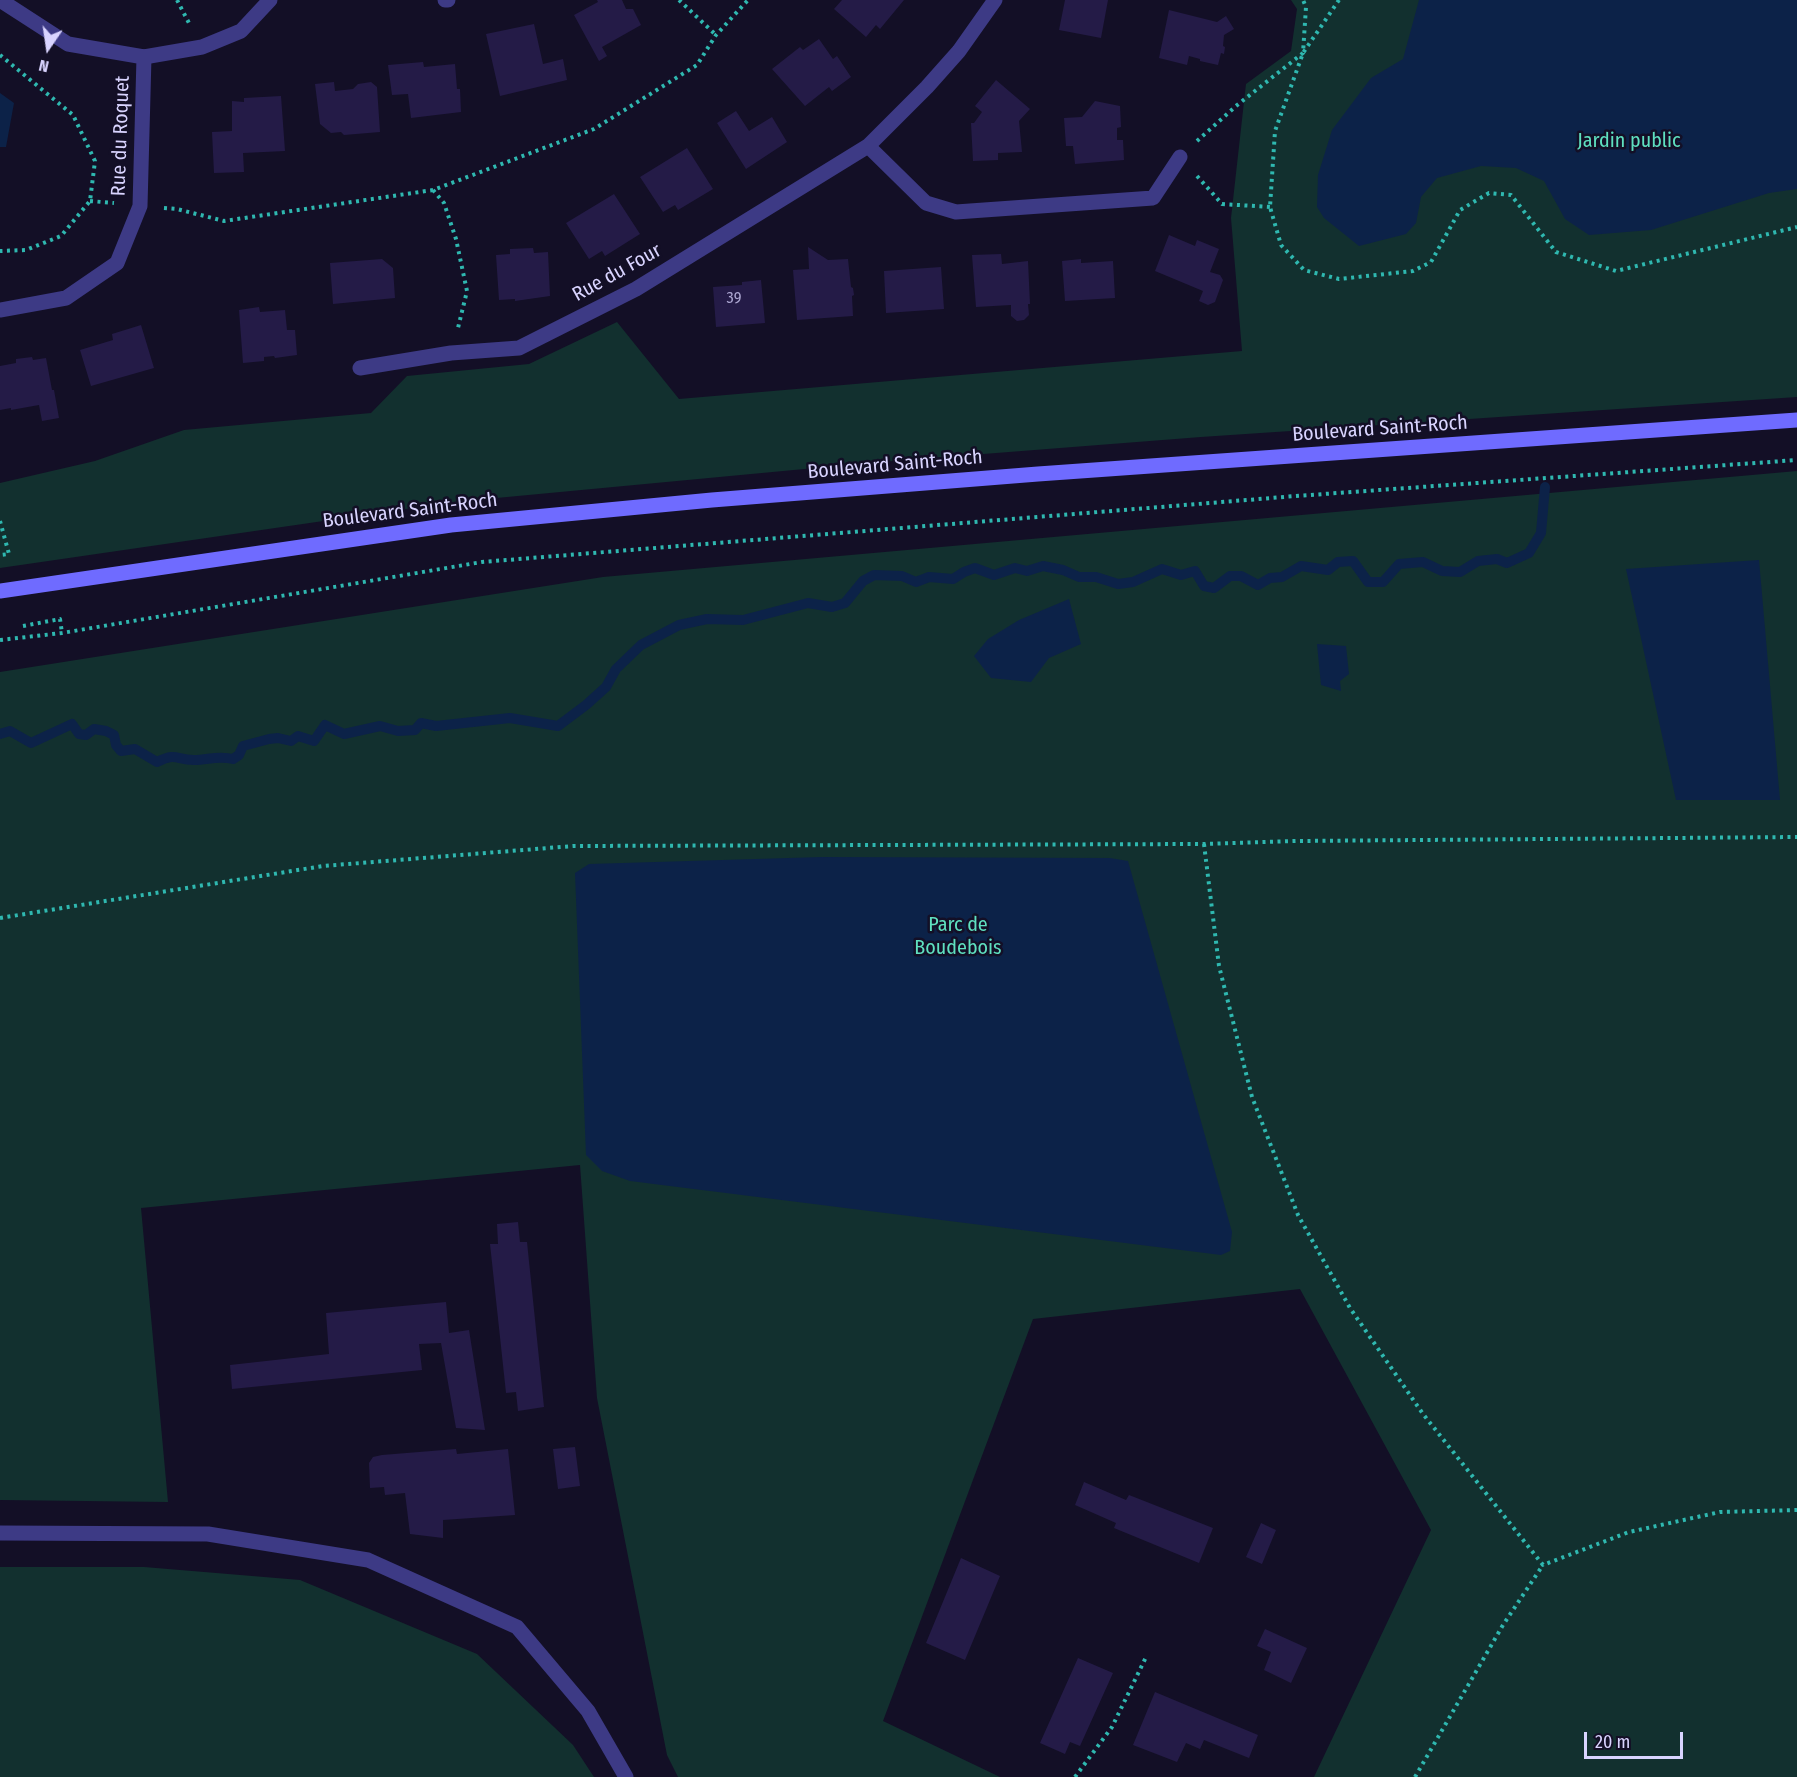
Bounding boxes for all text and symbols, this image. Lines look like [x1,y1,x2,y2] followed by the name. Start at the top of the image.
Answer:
[18,18,78,78] north arrow
[37,56,51,76] text: N
[107,75,135,197] street label: Rue du Roquet
[1577,129,1681,153] park label: Jardin public
[568,239,666,307] street label: Rue du Four
[727,289,741,309] house number: 39
[1291,411,1469,447] street label: Boulevard Saint-Roch
[806,445,984,485] street label: Boulevard Saint-Roch
[321,488,499,534] street label: Boulevard Saint-Roch
[914,913,1002,960] park label: Parc de Boudebois
[1587,1720,1686,1758] scale bar
[1595,1731,1630,1753] text: 20 m

